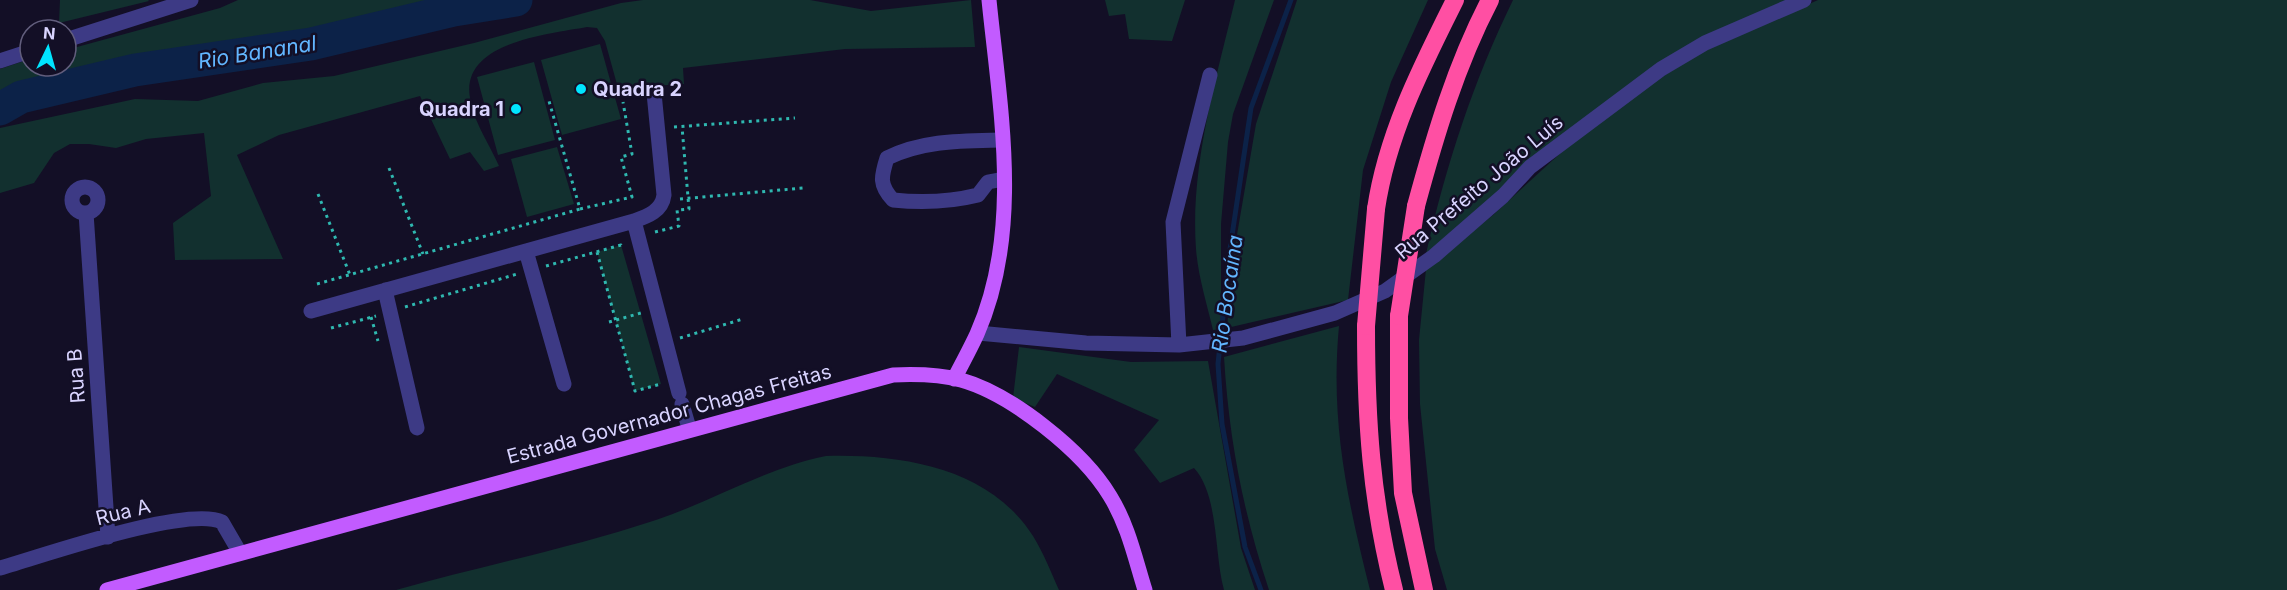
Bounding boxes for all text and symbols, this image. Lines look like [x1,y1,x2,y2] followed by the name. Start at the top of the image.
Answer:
[18,18,78,78] north arrow
[42,23,56,44] text: N
[196,30,319,74] water label: Rio Bananal
[593,77,682,101] place label: Quadra 2
[574,82,588,96] marker: Quadra 2
[419,97,504,121] place label: Quadra 1
[509,102,523,116] marker: Quadra 1
[1390,110,1568,264] street label: Rua Prefeito João Luís
[1206,233,1248,355] water label: Rio Bocaína
[62,348,90,404] street label: Rua B
[504,359,834,469] street label: Estrada Governador Chagas Freitas
[93,494,153,530] street label: Rua A

